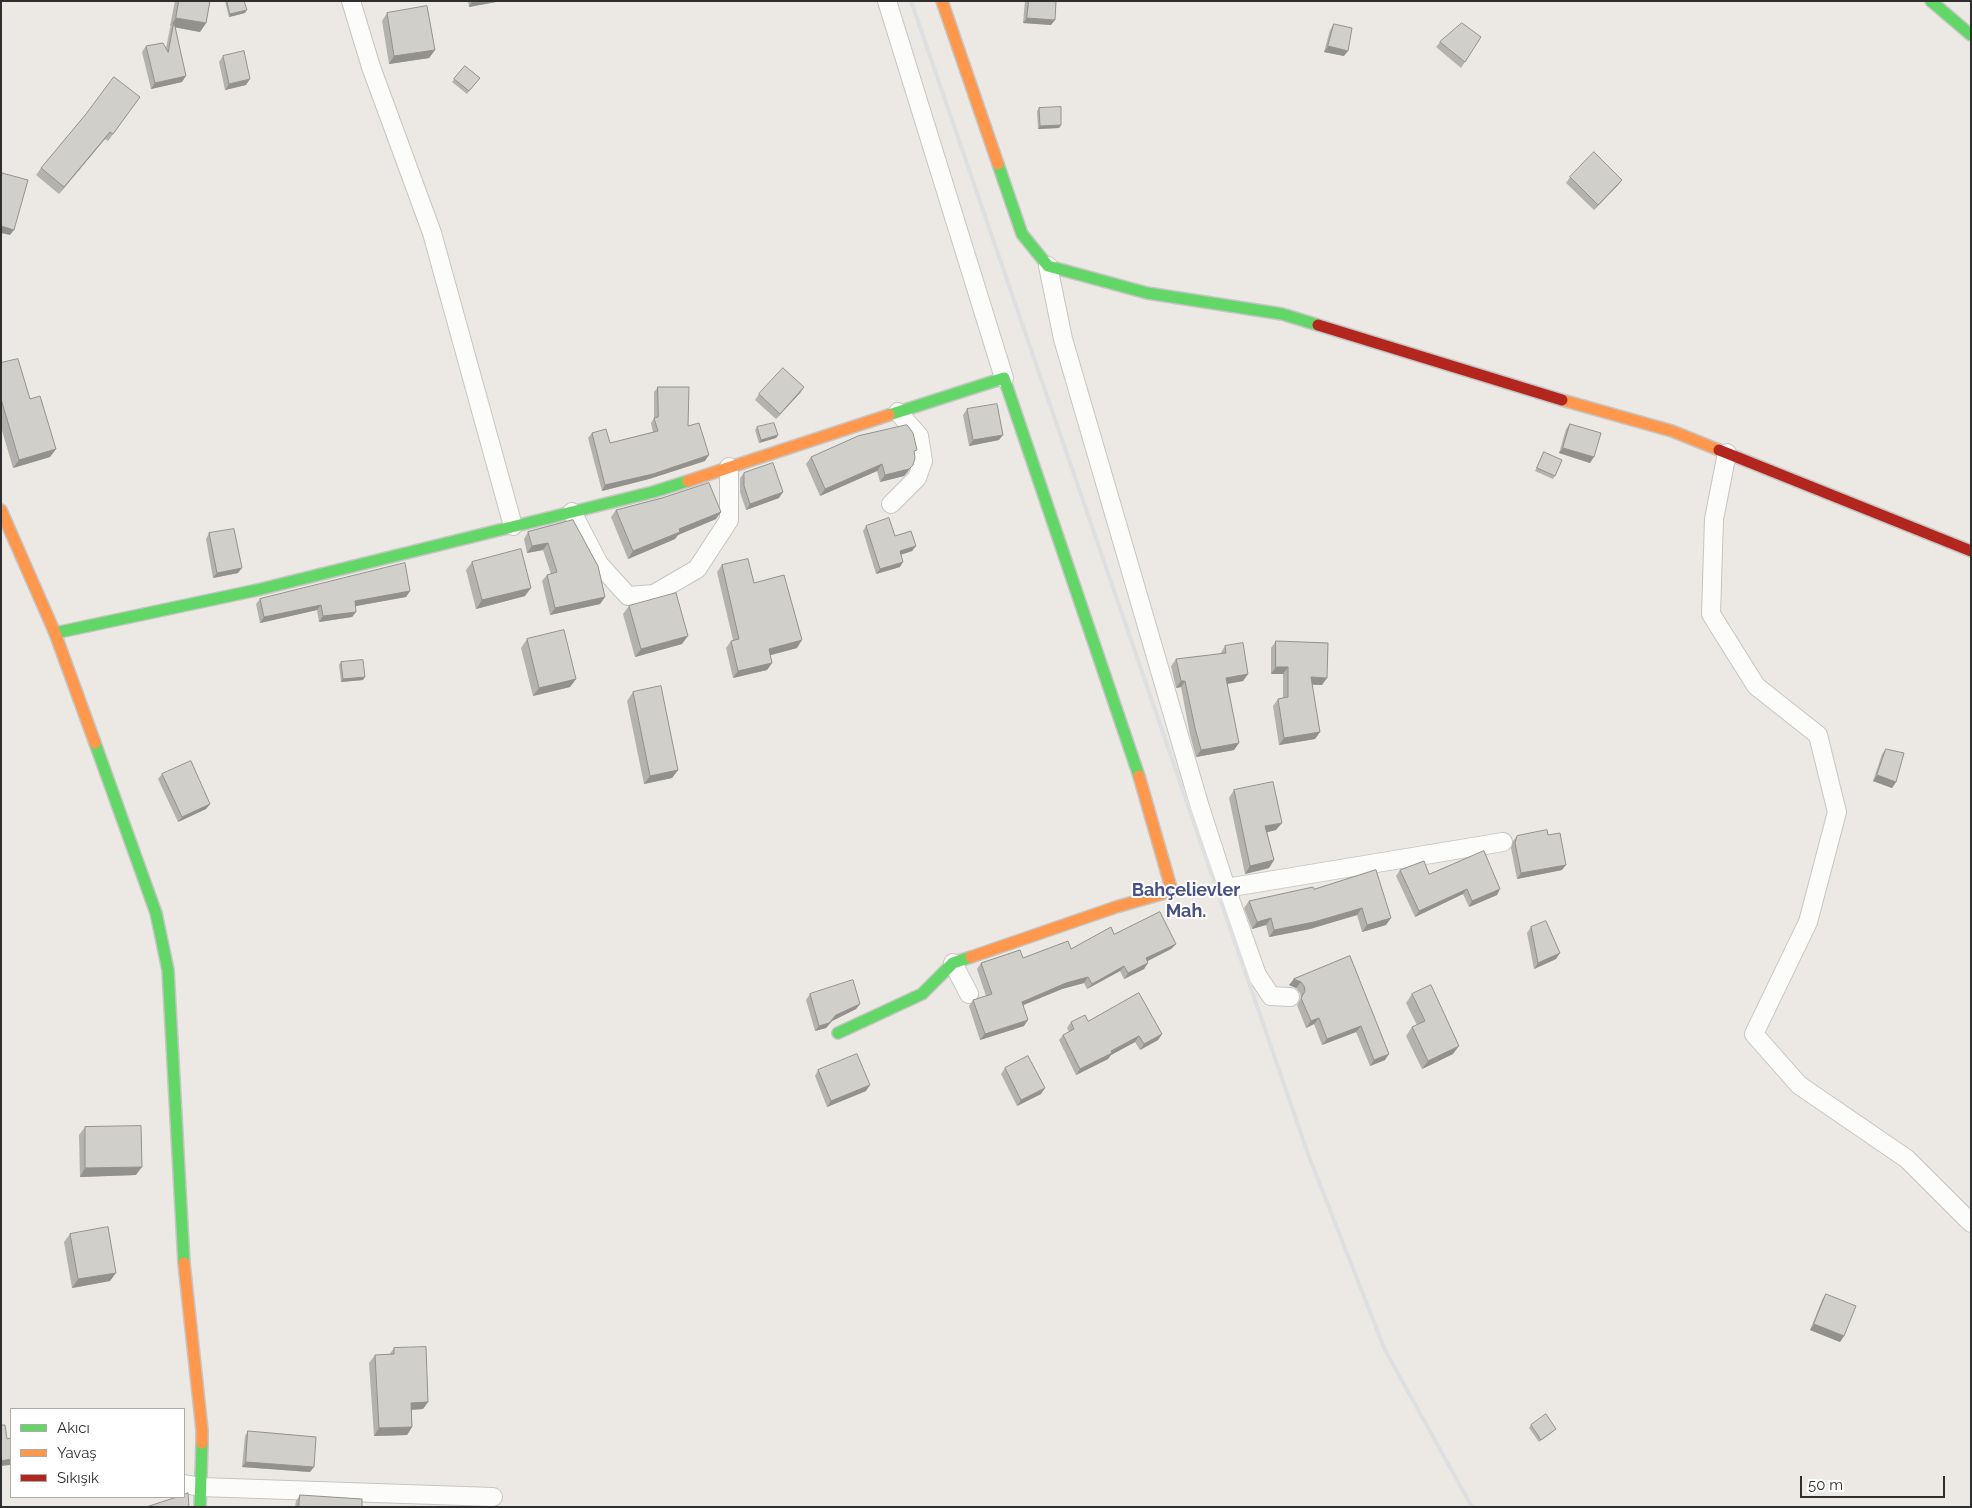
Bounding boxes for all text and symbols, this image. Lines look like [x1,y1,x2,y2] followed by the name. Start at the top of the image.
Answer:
[1132,880,1240,922] district label: Bahçelievler Mah.
[10,1408,185,1498] legend
[57,1419,90,1437] text: Akıcı
[57,1444,97,1462] text: Yavaş
[1802,1466,1947,1498] scale bar
[57,1469,99,1487] text: Sıkışık
[1808,1476,1843,1494] text: 50 m

